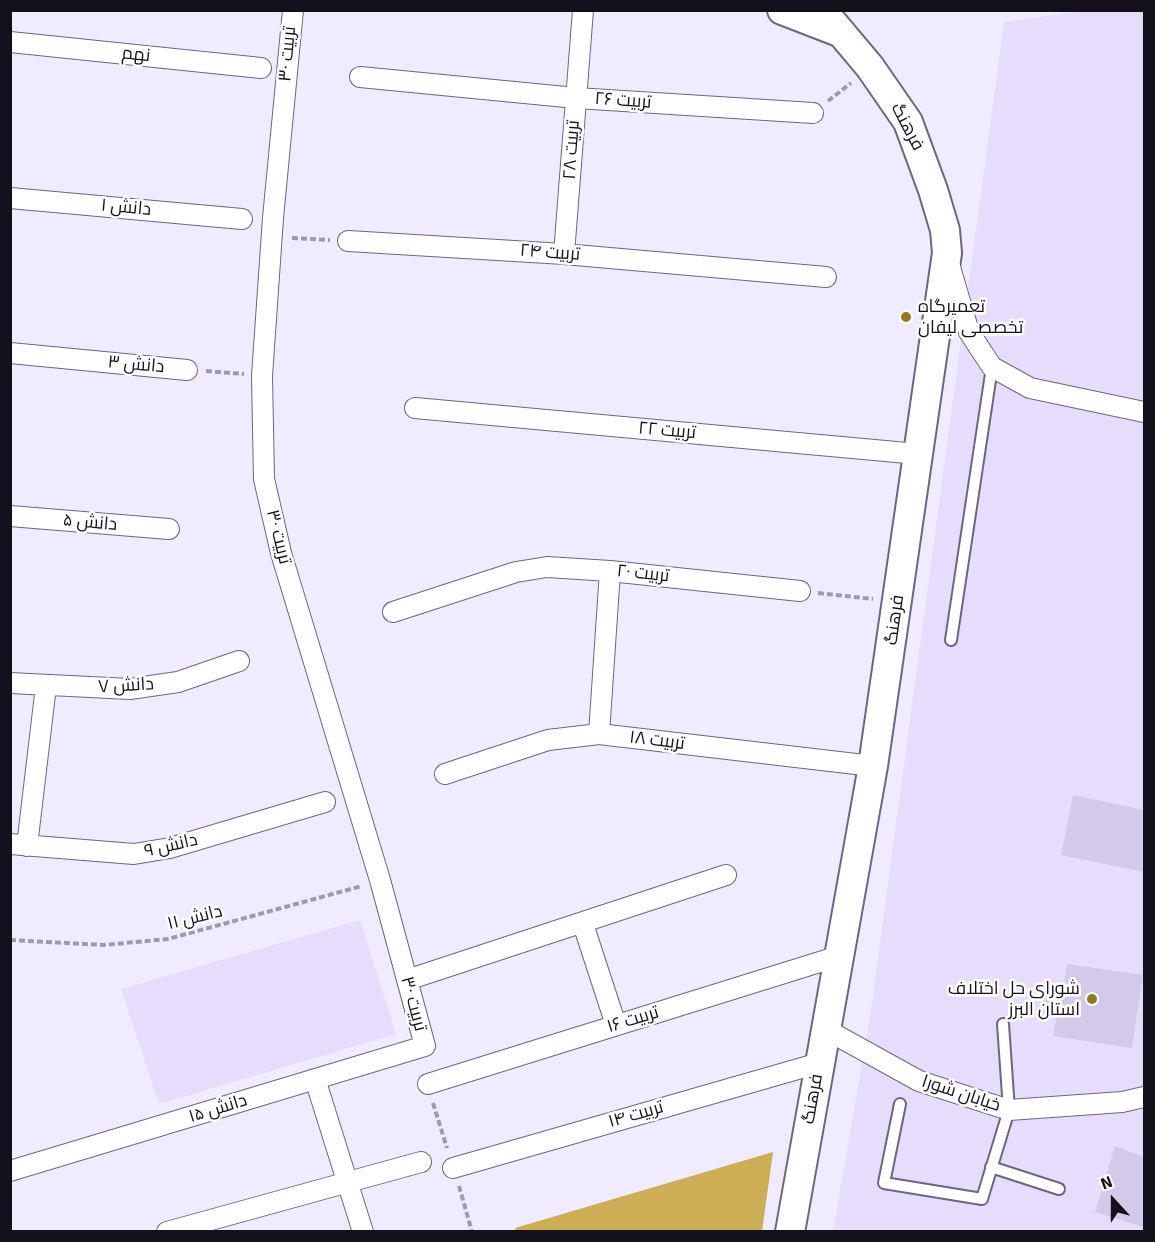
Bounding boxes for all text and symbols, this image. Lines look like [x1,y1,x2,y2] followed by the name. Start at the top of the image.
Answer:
[275,25,301,83] street label: تربیت ۳۰
[121,43,151,67] street label: نهم
[594,88,652,114] street label: تربیت ۲۶
[886,100,928,154] street label: فرهنگ
[559,119,585,181] street label: تربیت ۲۸
[100,195,152,221] street label: دانش ۱
[519,240,581,266] street label: تربیت ۲۴
[918,296,1023,338] place label: تعمیرگاه تخصصی لیفان
[899,310,913,324] marker: تعمیرگاه تخصصی لیفان
[107,352,165,378] street label: دانش ۳
[637,418,697,444] street label: تربیت ۲۲
[261,507,295,567] street label: تربیت ۳۰
[62,510,118,536] street label: دانش ۵
[616,560,670,588] street label: تربیت ۲۰
[881,593,909,647] street label: فرهنگ
[97,674,155,698] street label: دانش ۷
[628,727,686,755] street label: تربیت ۱۸
[142,829,200,863] street label: دانش ۹
[165,901,225,935] street label: دانش ۱۱
[395,974,431,1034] street label: تربیت ۳۰
[948,978,1080,1020] place label: شورای حل اختلاف استان البرز
[1085,992,1099,1006] marker: شورای حل اختلاف استان البرز
[604,1002,662,1038] street label: تربیت ۱۶
[919,1071,1003,1117] street label: خیابان شورا
[798,1072,828,1126] street label: فرهنگ
[186,1090,250,1128] street label: دانش ۱۵
[606,1097,666,1133] street label: تربیت ۱۴
[1083,1170,1143,1230] north arrow
[1098,1172,1115,1195] text: N

